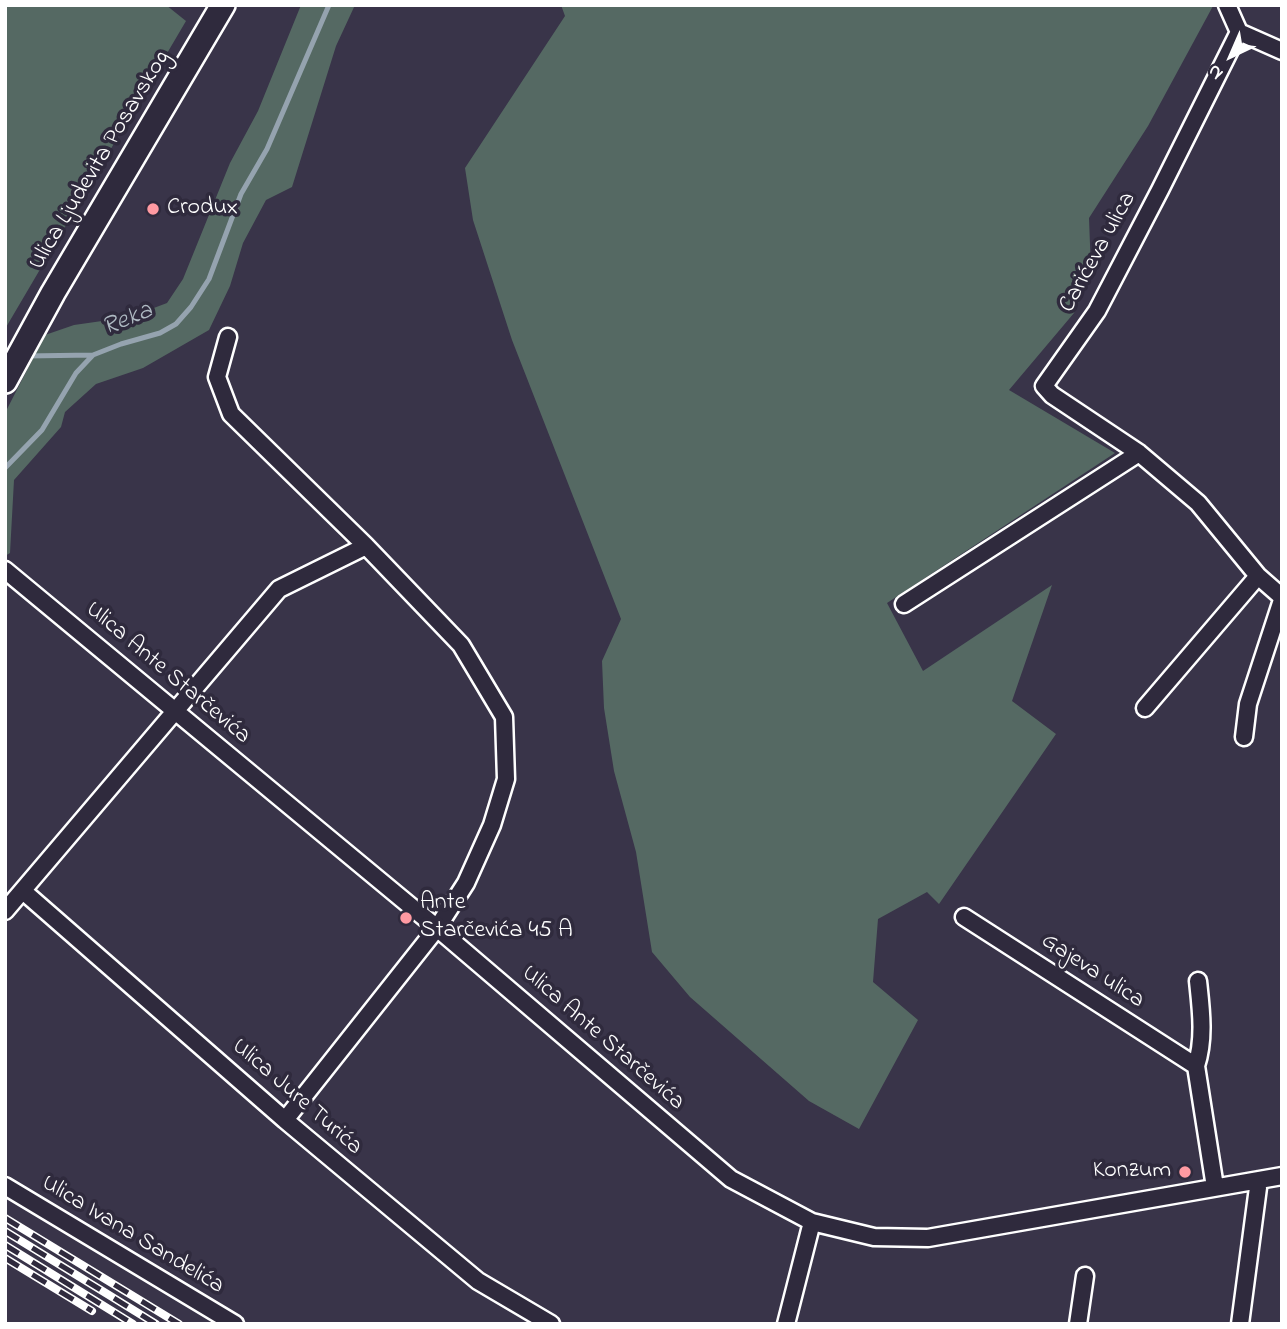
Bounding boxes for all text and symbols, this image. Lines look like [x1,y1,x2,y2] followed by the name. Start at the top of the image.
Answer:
[1196,21,1266,91] north arrow
[24,46,178,276] street label: Ulica Ljudevita Posavskog
[1202,57,1230,86] text: N
[1054,188,1144,318] street label: Carićeva ulica
[167,195,238,223] place label: Crodux
[145,201,161,217] marker: Crodux
[98,297,158,345] water label: Reka
[78,596,256,752] street label: Ulica Ante Starčevića
[420,890,573,946] place label: Ante Starčevića 45 A
[398,910,414,926] marker: Ante Starčevića 45 A
[1035,928,1149,1016] street label: Gajeva ulica
[514,960,690,1118] street label: Ulica Ante Starčevića
[225,1033,367,1163] street label: Ulica Jure Turića
[1093,1158,1171,1186] place label: Konzum
[1177,1164,1193,1180] marker: Konzum
[35,1170,229,1302] street label: Ulica Ivana Sandelića

